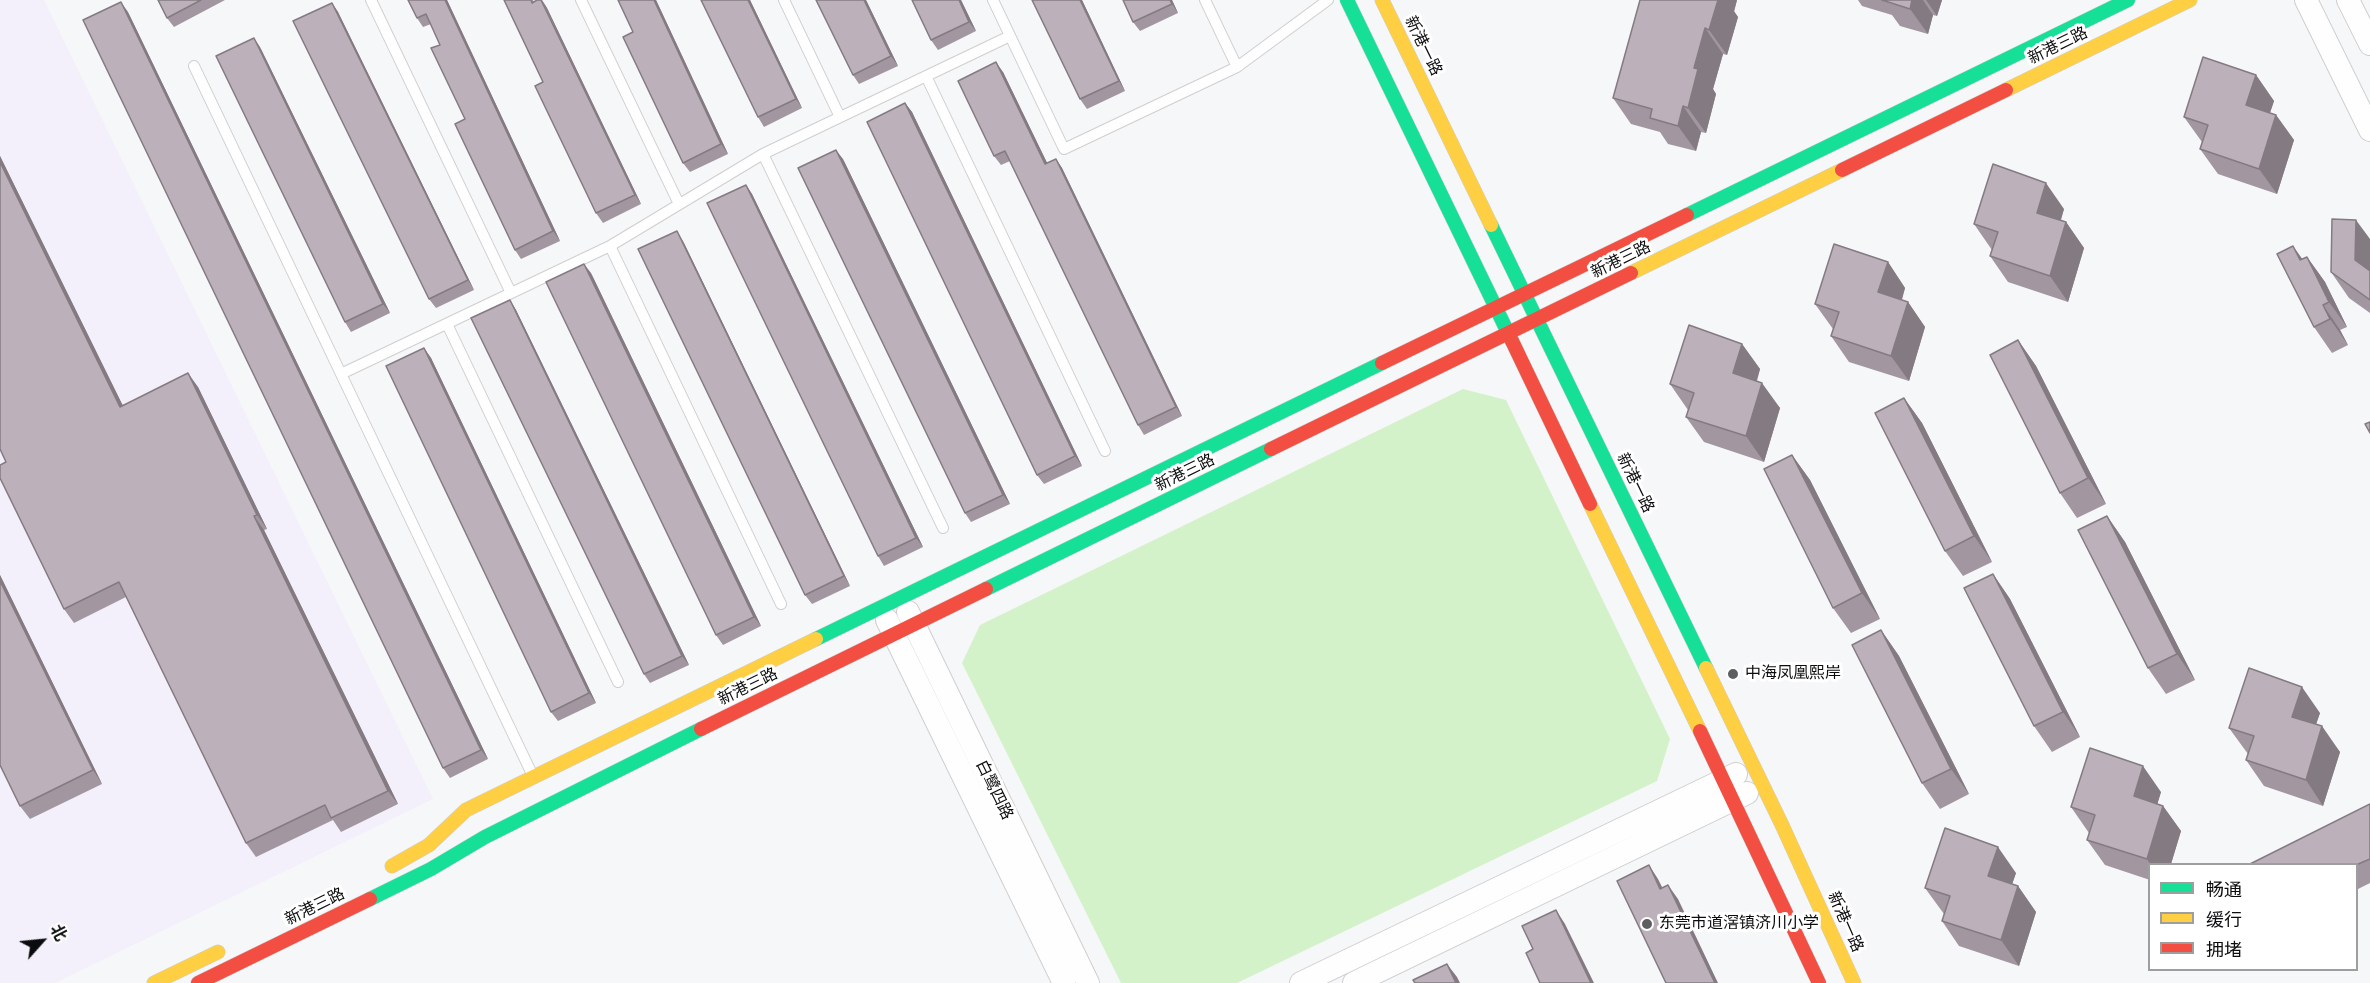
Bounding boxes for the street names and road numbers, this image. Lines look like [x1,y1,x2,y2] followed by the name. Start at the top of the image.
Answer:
[1400,13,1446,79] street label: 新港一路
[2025,23,2091,69] street label: 新港三路
[1588,237,1654,283] street label: 新港三路
[1152,450,1218,496] street label: 新港三路
[1612,450,1658,516] street label: 新港一路
[715,664,781,710] street label: 新港三路
[971,757,1017,823] street label: 白鹭四路
[282,884,348,930] street label: 新港三路
[1823,889,1867,955] street label: 新港一路

